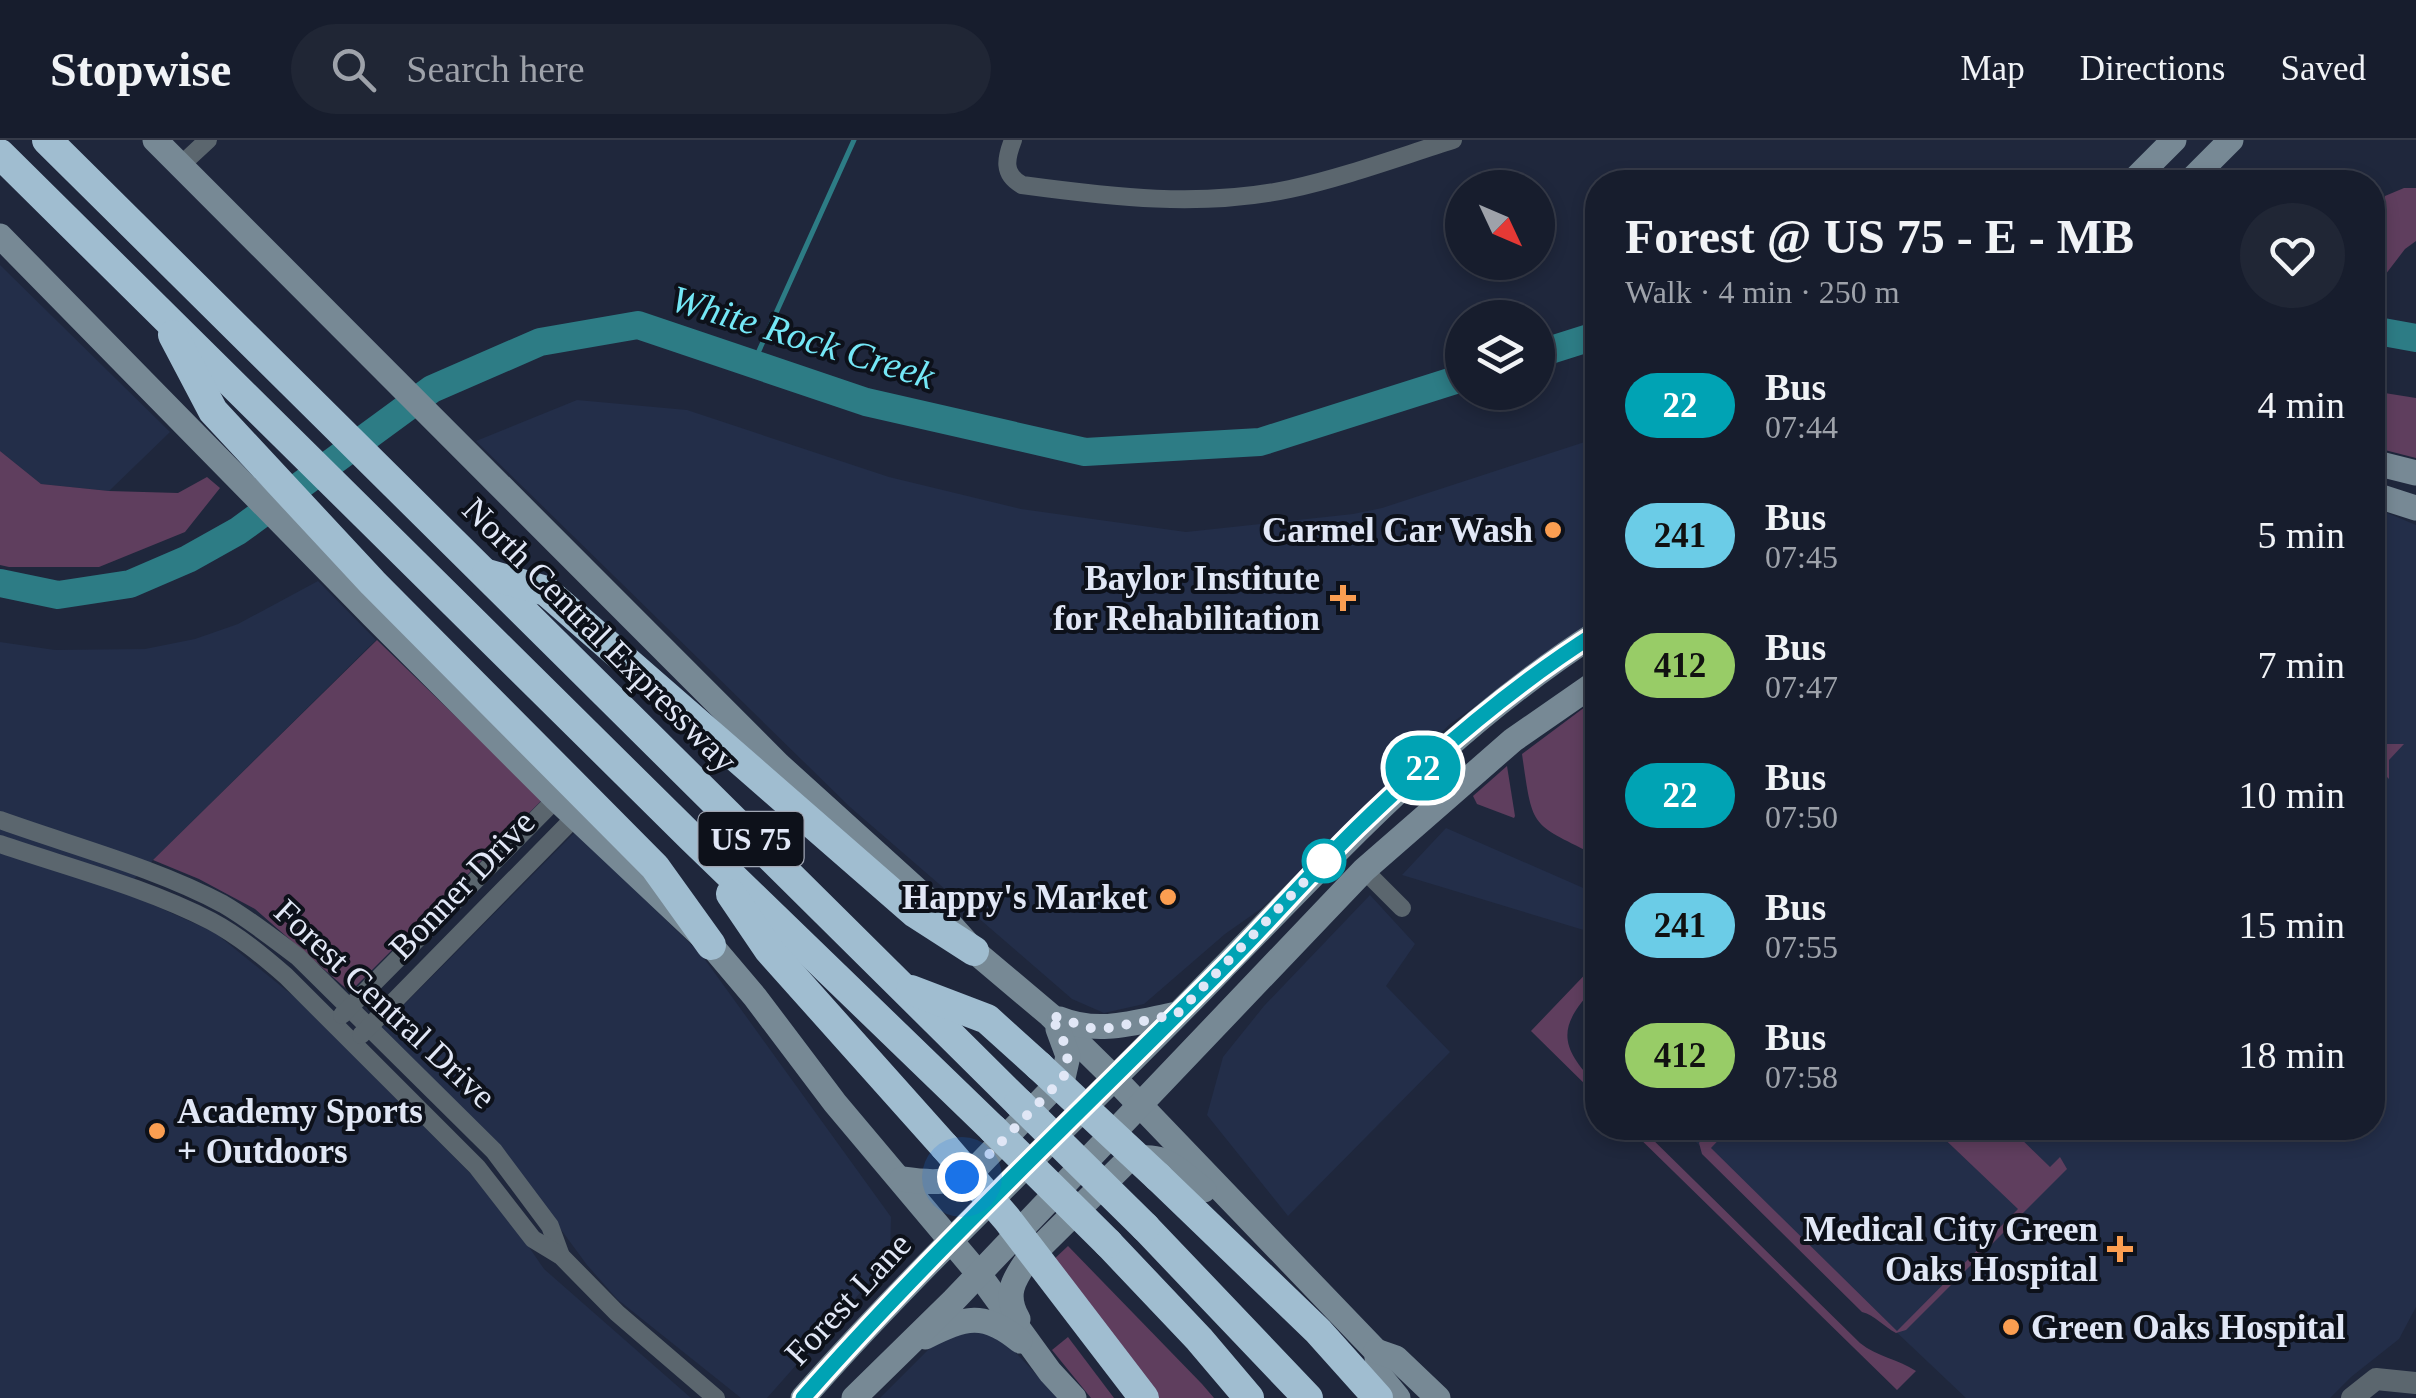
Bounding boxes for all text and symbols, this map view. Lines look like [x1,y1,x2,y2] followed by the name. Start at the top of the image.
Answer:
[291,24,991,114] search box
[326,42,381,97] icon: search
[50,43,231,96] text: Stopwise
[406,48,585,90] text: Search here
[1961,49,2025,88] text: Map
[2080,49,2225,88] text: Directions
[2280,49,2366,88] text: Saved
[1445,170,1555,280] north arrow
[1445,170,1555,410] map controls
[2240,203,2345,308] button: heart
[1625,210,2134,263] text: Forest @ US 75 - E - MB
[1625,274,1900,310] text: Walk · 4 min · 250 m
[666,277,941,397] water label: White Rock Creek
[1445,300,1555,410] button: layers
[1765,366,1826,408] text: Bus
[2257,384,2345,426] text: 4 min
[1663,386,1698,425] text: 22
[1765,409,1838,445] text: 07:44
[455,490,745,780] street label: North Central Expressway
[1765,496,1826,538] text: Bus
[1262,511,1533,550] place label: Carmel Car Wash
[2257,514,2345,556] text: 5 min
[1654,516,1706,555] text: 241
[1542,519,1564,541] marker: Carmel Car Wash
[1765,539,1838,575] text: 07:45
[1053,559,1320,638] place label: Baylor Institute for Rehabilitation
[1330,585,1356,611] marker: Baylor Institute for Rehabilitation
[1765,626,1826,668] text: Bus
[2257,644,2345,686] text: 7 min
[1654,646,1706,685] text: 412
[1765,669,1838,705] text: 07:47
[1378,736,1468,800] line badge: 22
[1406,749,1441,788] text: 22
[1765,756,1826,798] text: Bus
[2238,774,2345,816] text: 10 min
[1663,776,1698,815] text: 22
[1765,799,1838,835] text: 07:50
[381,803,543,967] street label: Bonner Drive
[698,812,804,866] road number: US 75
[1303,840,1345,882] unlabelled marker
[902,878,1148,917] place label: Happy's Market
[1157,886,1179,908] marker: Happy's Market
[1765,886,1826,928] text: Bus
[266,892,504,1116] street label: Forest Central Drive
[2238,904,2345,946] text: 15 min
[1654,906,1706,945] text: 241
[1765,929,1838,965] text: 07:55
[1765,1016,1826,1058] text: Bus
[2238,1034,2345,1076] text: 18 min
[1654,1036,1706,1075] text: 412
[1765,1059,1838,1095] text: 07:58
[177,1092,423,1171] place label: Academy Sports + Outdoors
[146,1120,168,1142] marker: Academy Sports + Outdoors
[937,1152,987,1202] your location
[1803,1210,2098,1289] place label: Medical City Green Oaks Hospital
[777,1225,919,1373] street label: Forest Lane
[2107,1236,2133,1262] marker: Medical City Green Oaks Hospital
[2031,1308,2346,1347] place label: Green Oaks Hospital
[2000,1316,2022,1338] marker: Green Oaks Hospital

